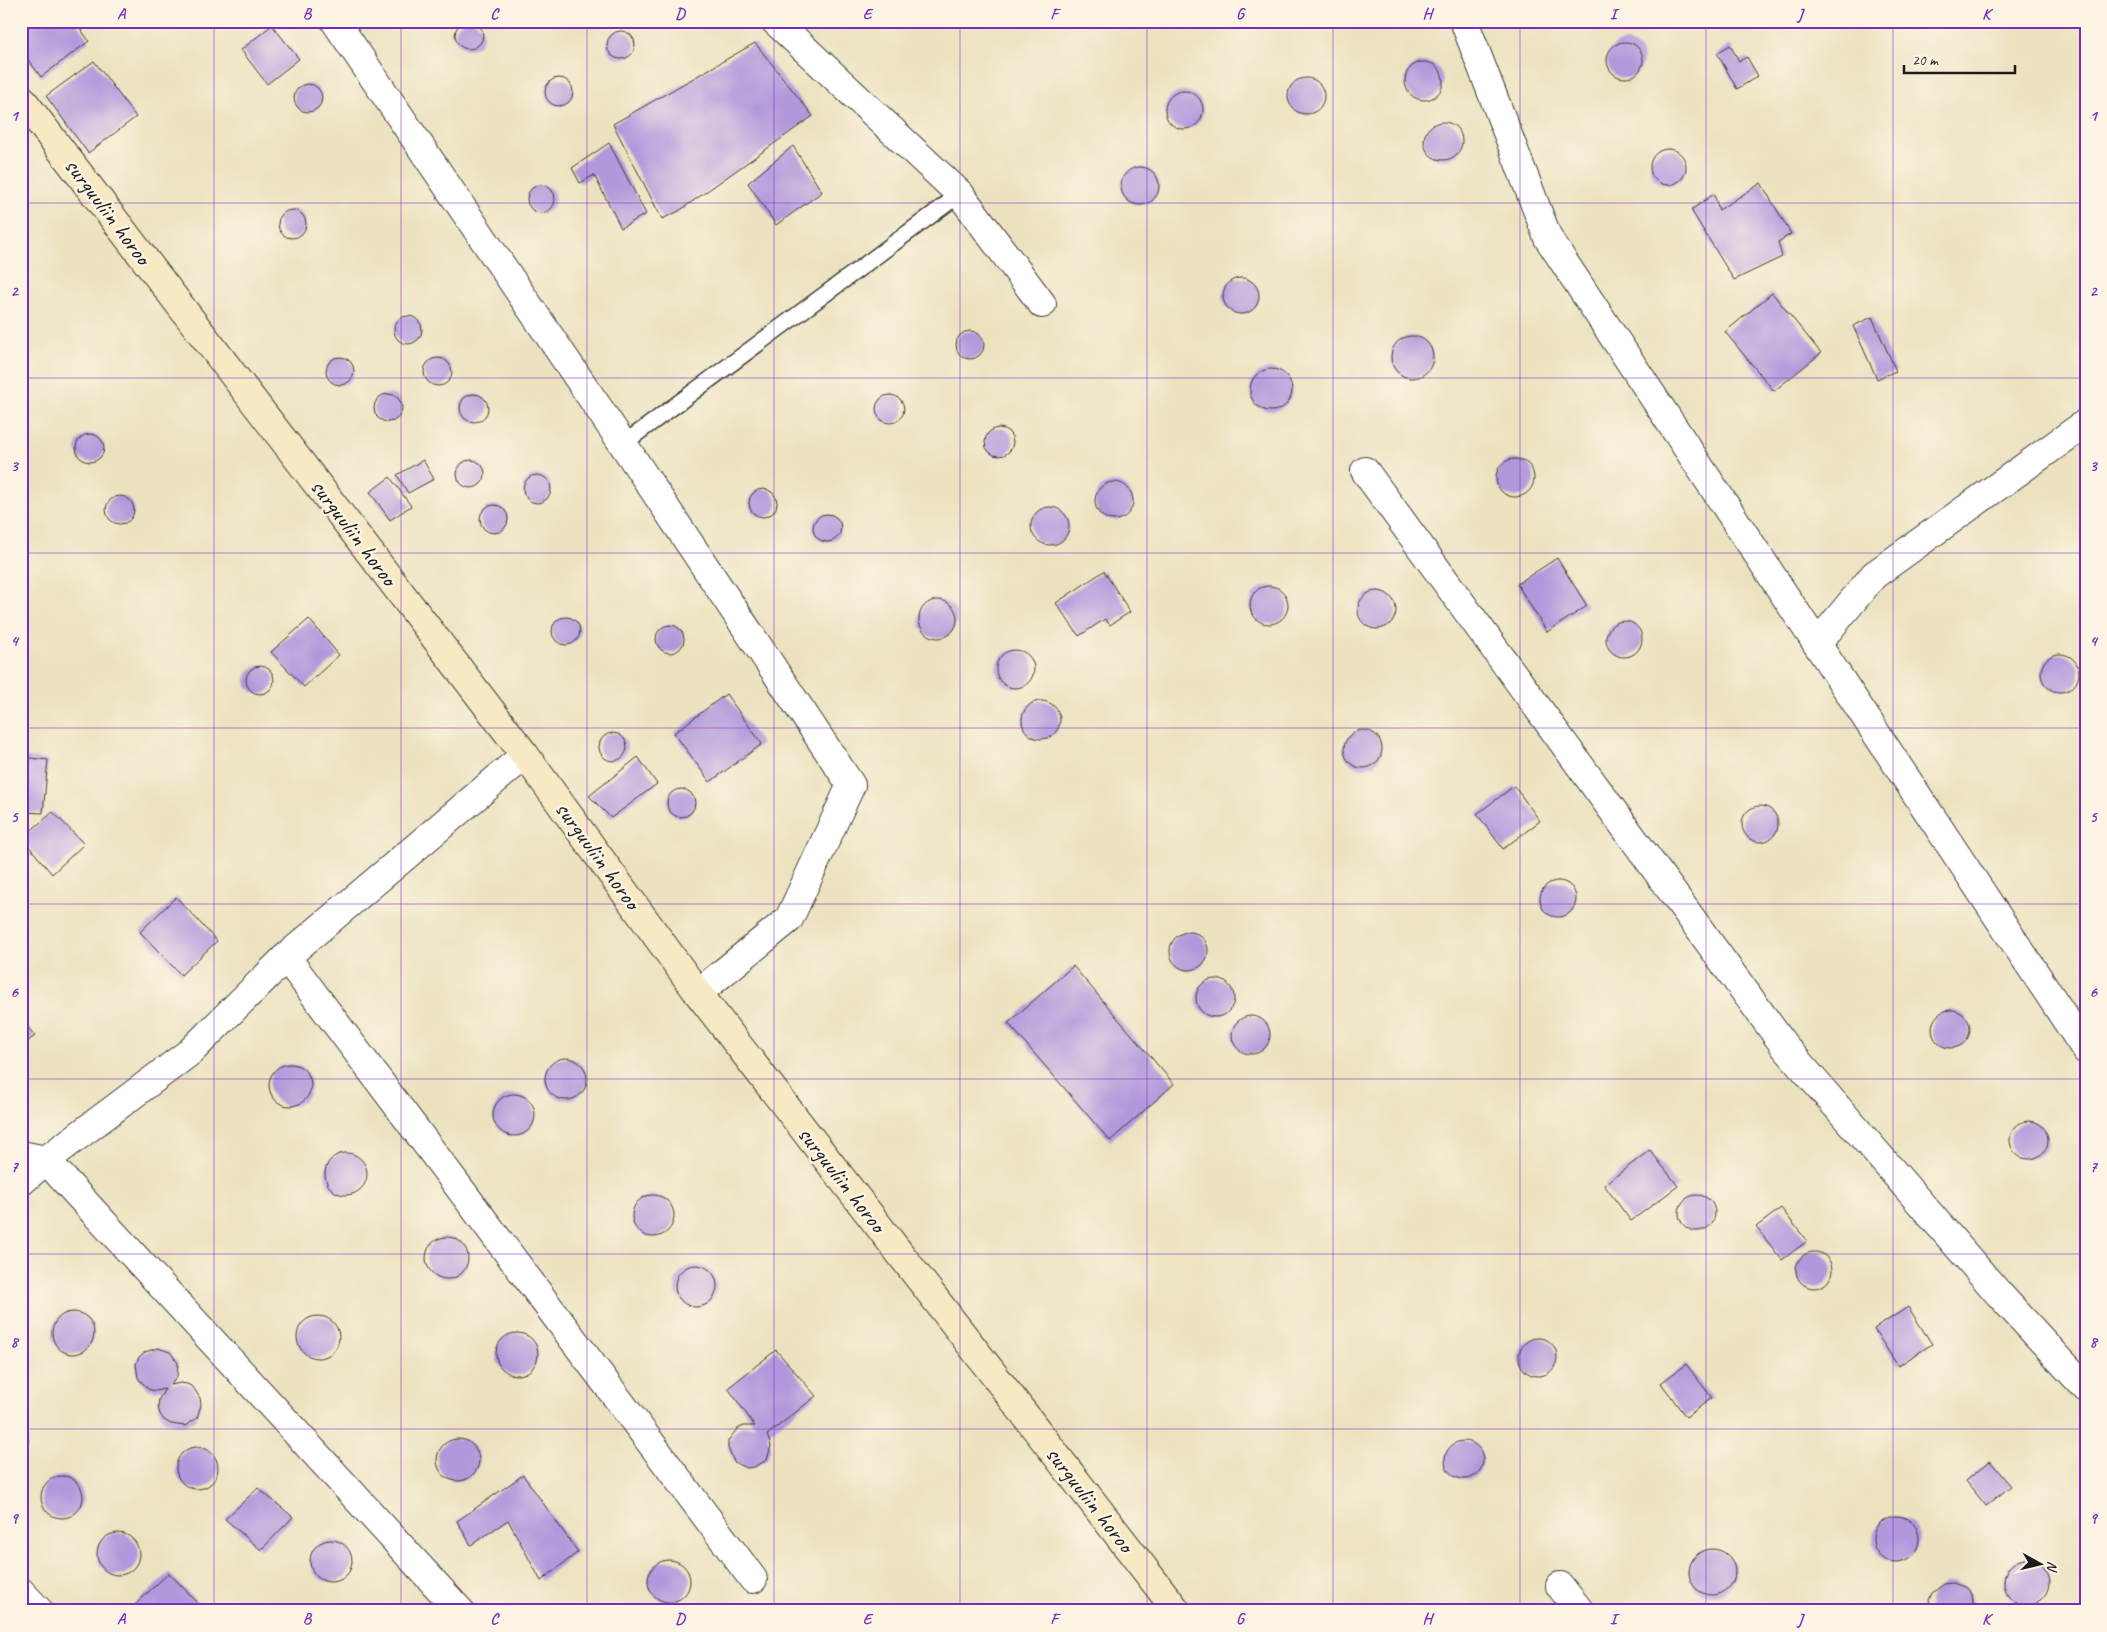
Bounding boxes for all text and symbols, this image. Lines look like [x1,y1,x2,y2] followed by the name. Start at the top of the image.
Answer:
[117,4,127,24] text: A
[303,4,313,24] text: B
[490,4,500,24] text: C
[675,4,686,24] text: D
[863,4,874,24] text: E
[1050,4,1061,24] text: F
[1236,4,1246,24] text: G
[1422,4,1434,24] text: H
[1610,4,1620,24] text: I
[1796,4,1805,24] text: J
[1982,4,1994,24] text: K
[1904,42,2016,74] scale bar
[1912,51,1939,70] text: 20 m
[10,106,19,126] text: 1
[2089,106,2098,126] text: 1
[58,151,160,273] street label: surguuliin horoo
[10,281,19,301] text: 2
[2089,281,2098,301] text: 2
[10,456,19,476] text: 3
[2089,456,2098,476] text: 3
[304,472,406,594] street label: surguuliin horoo
[10,631,19,651] text: 4
[2089,631,2098,651] text: 4
[549,795,649,917] street label: surguuliin horoo
[11,807,20,827] text: 5
[2090,807,2099,827] text: 5
[10,982,19,1002] text: 6
[2089,982,2098,1002] text: 6
[791,1120,894,1240] street label: surguuliin horoo
[10,1157,19,1177] text: 7
[2089,1157,2098,1177] text: 7
[10,1332,19,1352] text: 8
[2089,1332,2098,1352] text: 8
[1039,1440,1142,1560] street label: surguuliin horoo
[10,1508,19,1528] text: 9
[2089,1508,2098,1528] text: 9
[2014,1540,2064,1590] north arrow
[2043,1560,2061,1574] text: N
[117,1609,127,1629] text: A
[303,1609,313,1629] text: B
[490,1609,500,1629] text: C
[675,1609,686,1629] text: D
[863,1609,874,1629] text: E
[1050,1609,1061,1629] text: F
[1236,1609,1246,1629] text: G
[1422,1609,1434,1629] text: H
[1610,1609,1620,1629] text: I
[1796,1609,1805,1629] text: J
[1982,1609,1994,1629] text: K

